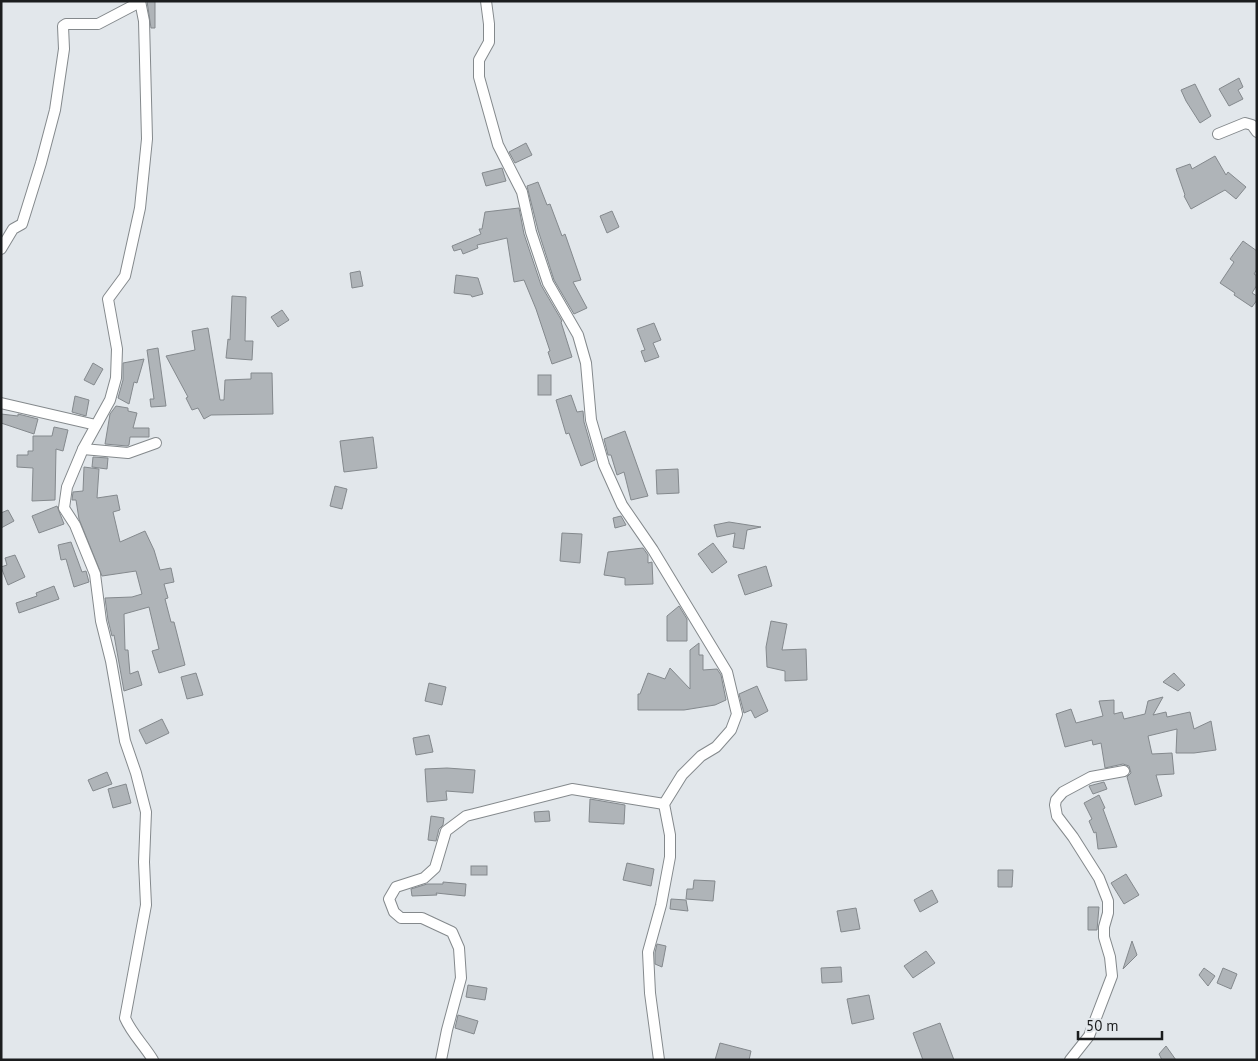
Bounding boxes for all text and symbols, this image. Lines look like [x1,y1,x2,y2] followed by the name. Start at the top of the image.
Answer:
[1078,1008,1162,1040] scale bar
[1086,1016,1119,1035] text: 50 m

